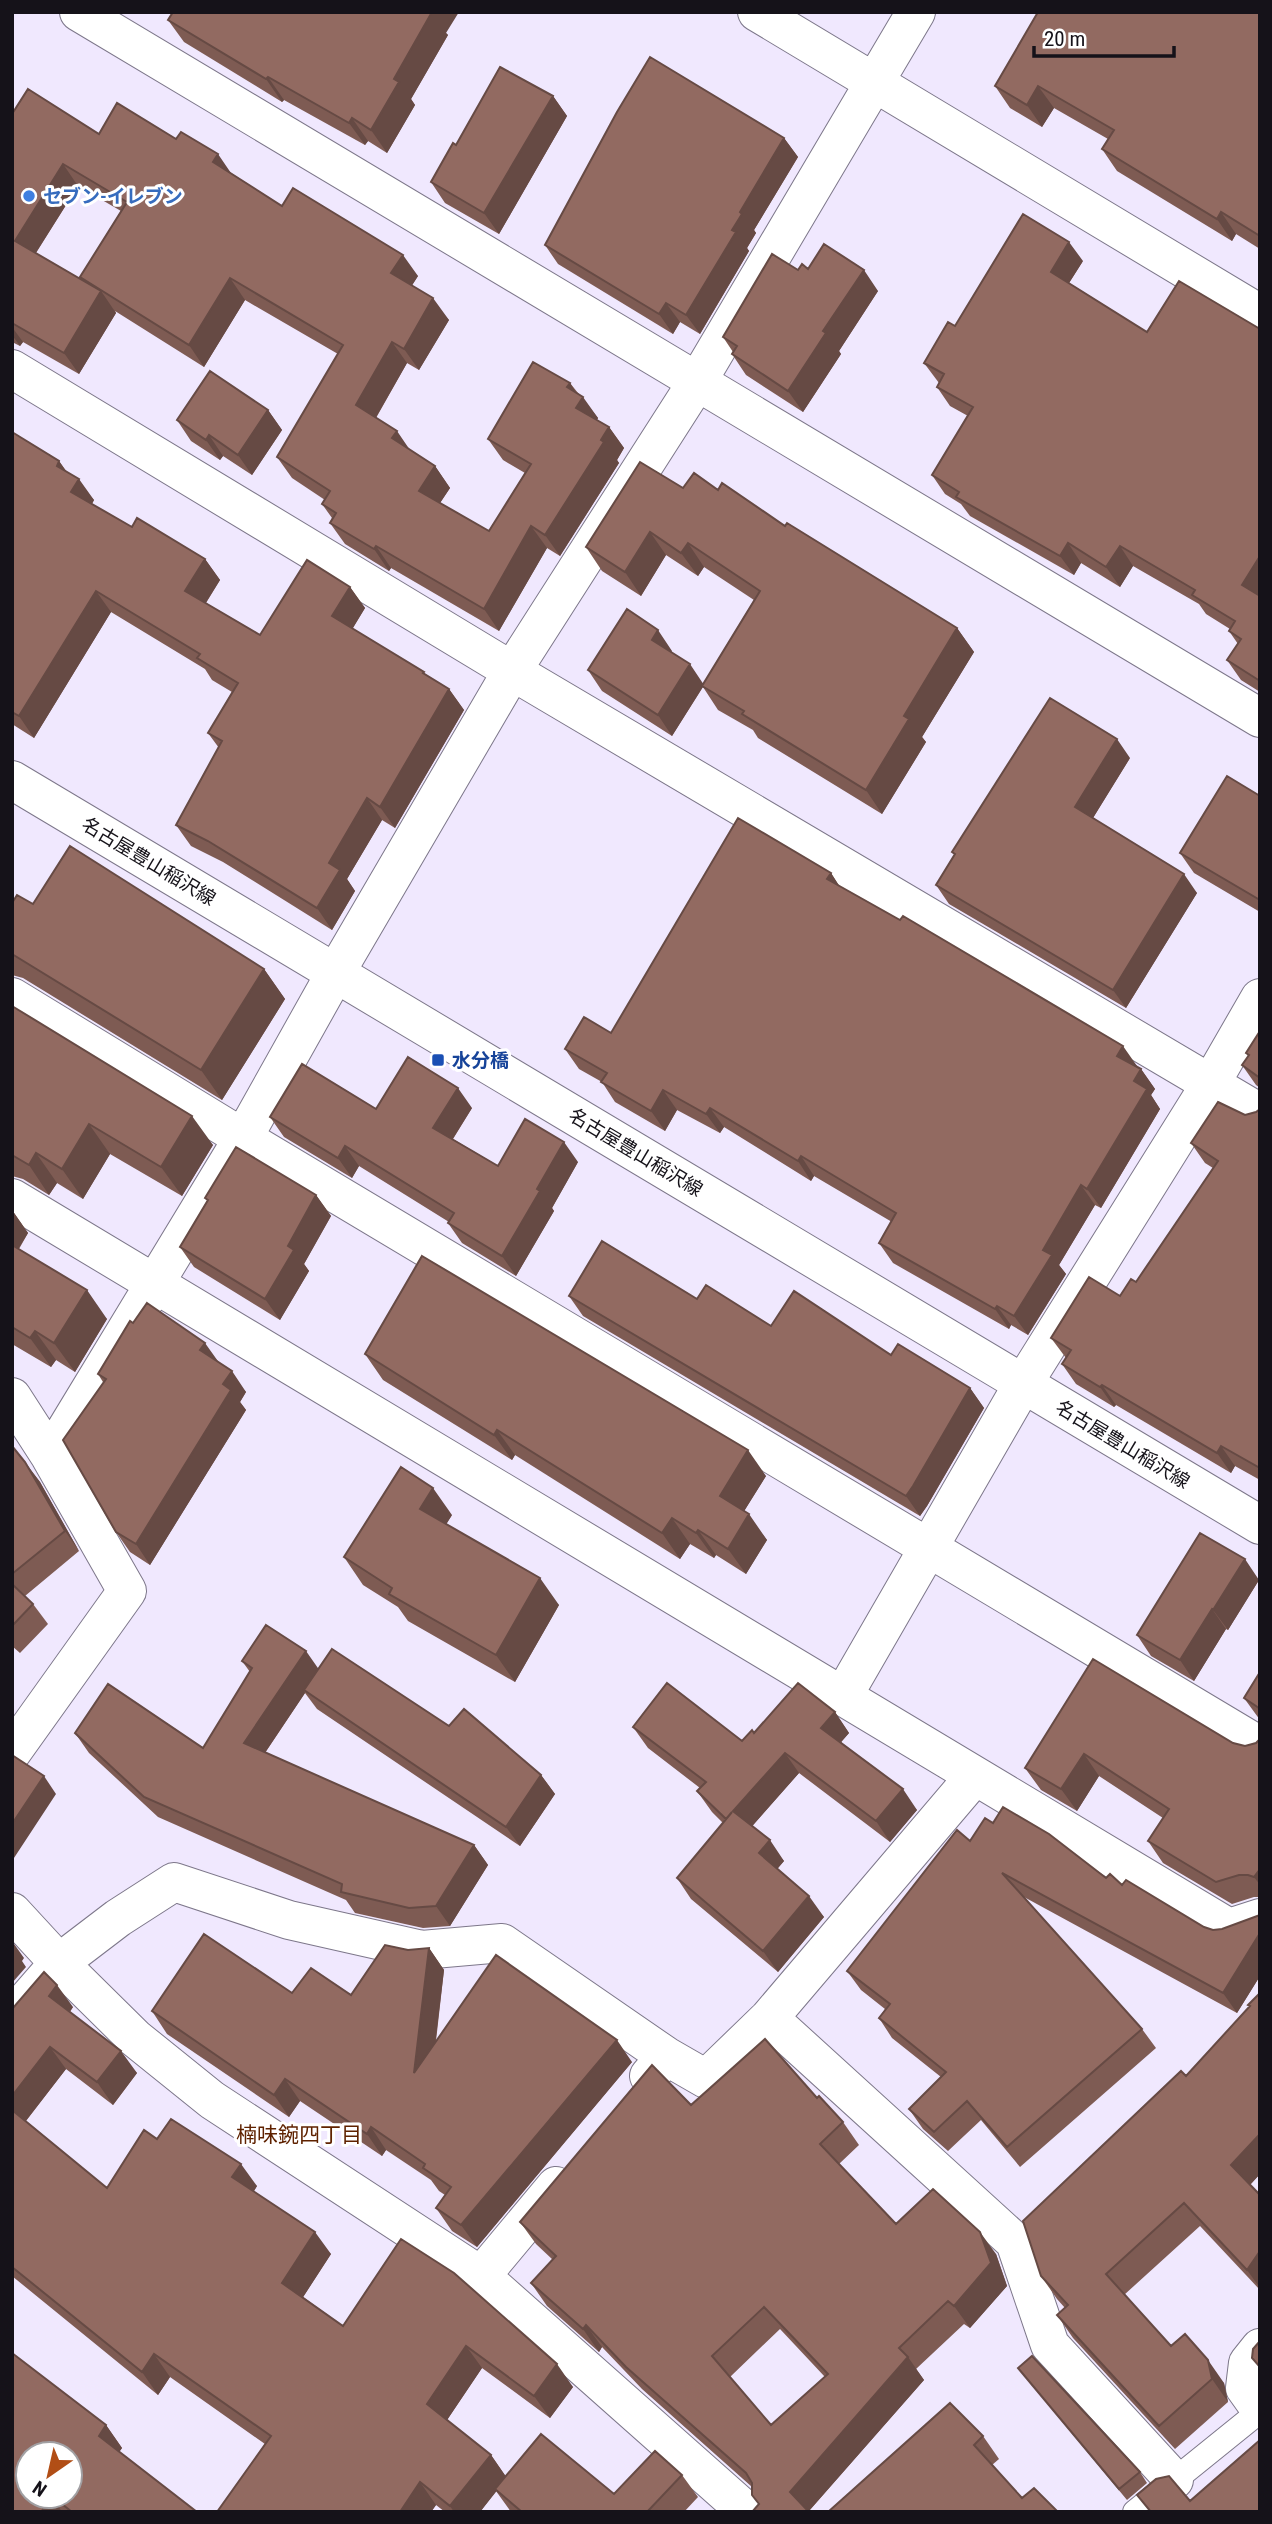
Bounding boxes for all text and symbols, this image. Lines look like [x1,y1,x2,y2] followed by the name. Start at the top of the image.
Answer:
[1034,14,1174,58] scale bar
[1044,27,1085,51] text: 20 m
[43,185,183,208] place label: セブン-イレブン
[21,188,37,204] marker: セブン-イレブン
[78,812,220,910] street label: 名古屋豊山稲沢線
[452,1049,509,1072] place label: 水分橋
[430,1052,446,1068] marker: 水分橋
[565,1103,707,1201] street label: 名古屋豊山稲沢線
[1052,1395,1194,1493] street label: 名古屋豊山稲沢線
[236,2123,362,2147] district label: 楠味鋺四丁目
[14,2440,84,2510] north arrow
[29,2476,51,2501] text: N

